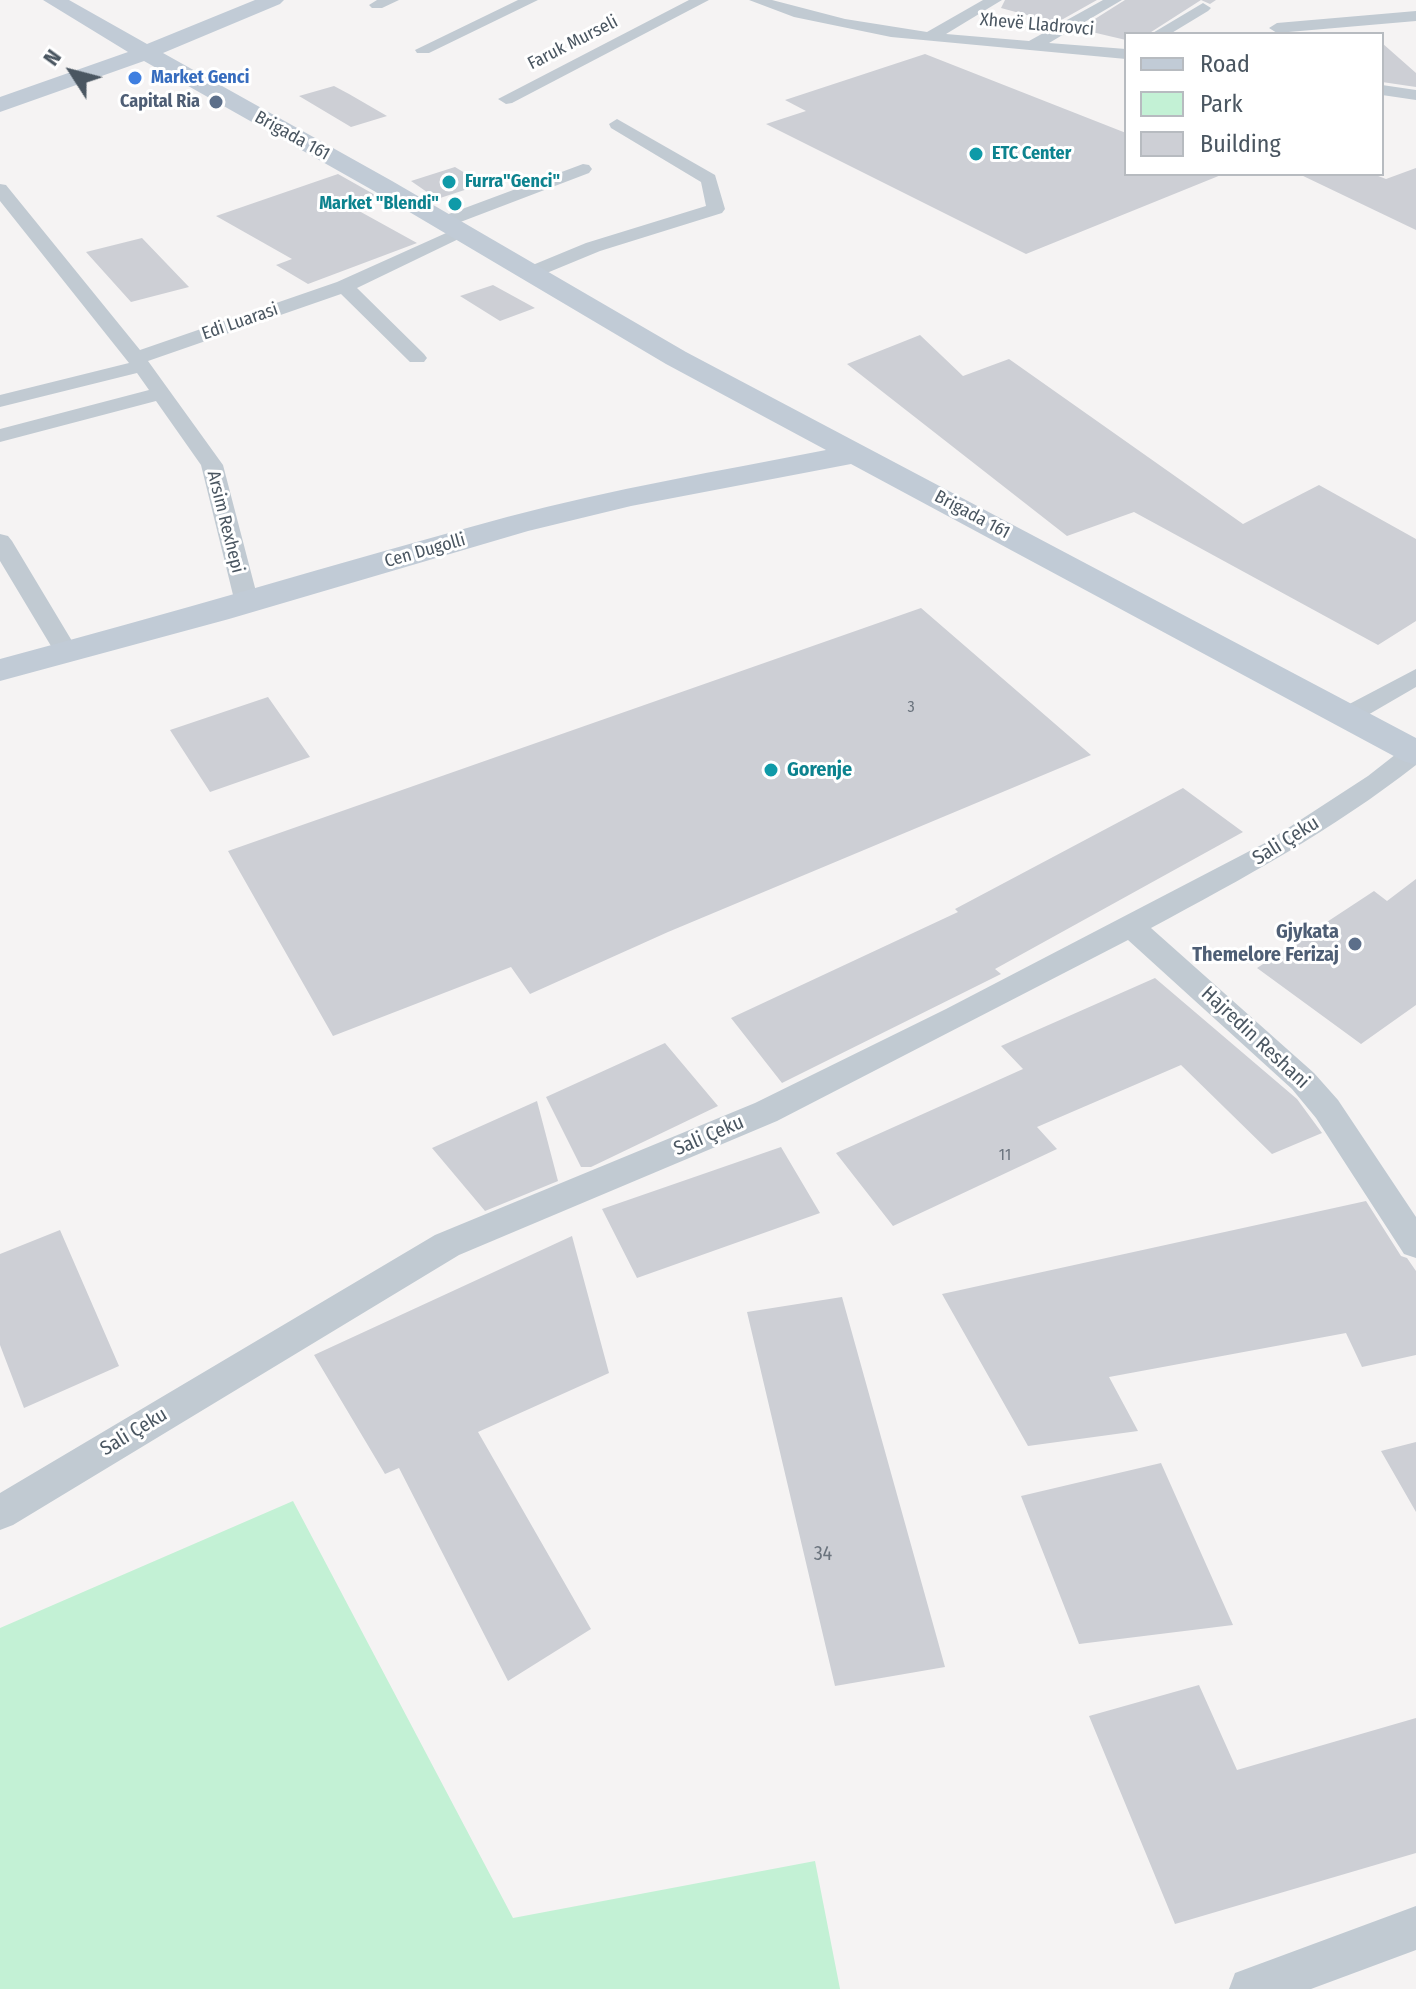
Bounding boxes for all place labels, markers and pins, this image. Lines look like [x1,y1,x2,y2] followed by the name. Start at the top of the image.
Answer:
[151,67,249,89] place label: Market Genci
[126,69,144,87] marker: Market Genci
[120,91,200,113] place label: Capital Ria
[207,93,225,111] marker: Capital Ria
[992,143,1071,165] place label: ETC Center
[967,145,985,163] marker: ETC Center
[465,171,560,193] place label: Furra"Genci"
[440,173,458,191] marker: Furra"Genci"
[319,193,439,215] place label: Market "Blendi"
[446,195,464,213] marker: Market "Blendi"
[787,758,852,782] place label: Gorenje
[762,761,780,779] marker: Gorenje
[1192,920,1339,967] place label: Gjykata Themelore Ferizaj
[1346,935,1364,953] marker: Gjykata Themelore Ferizaj

